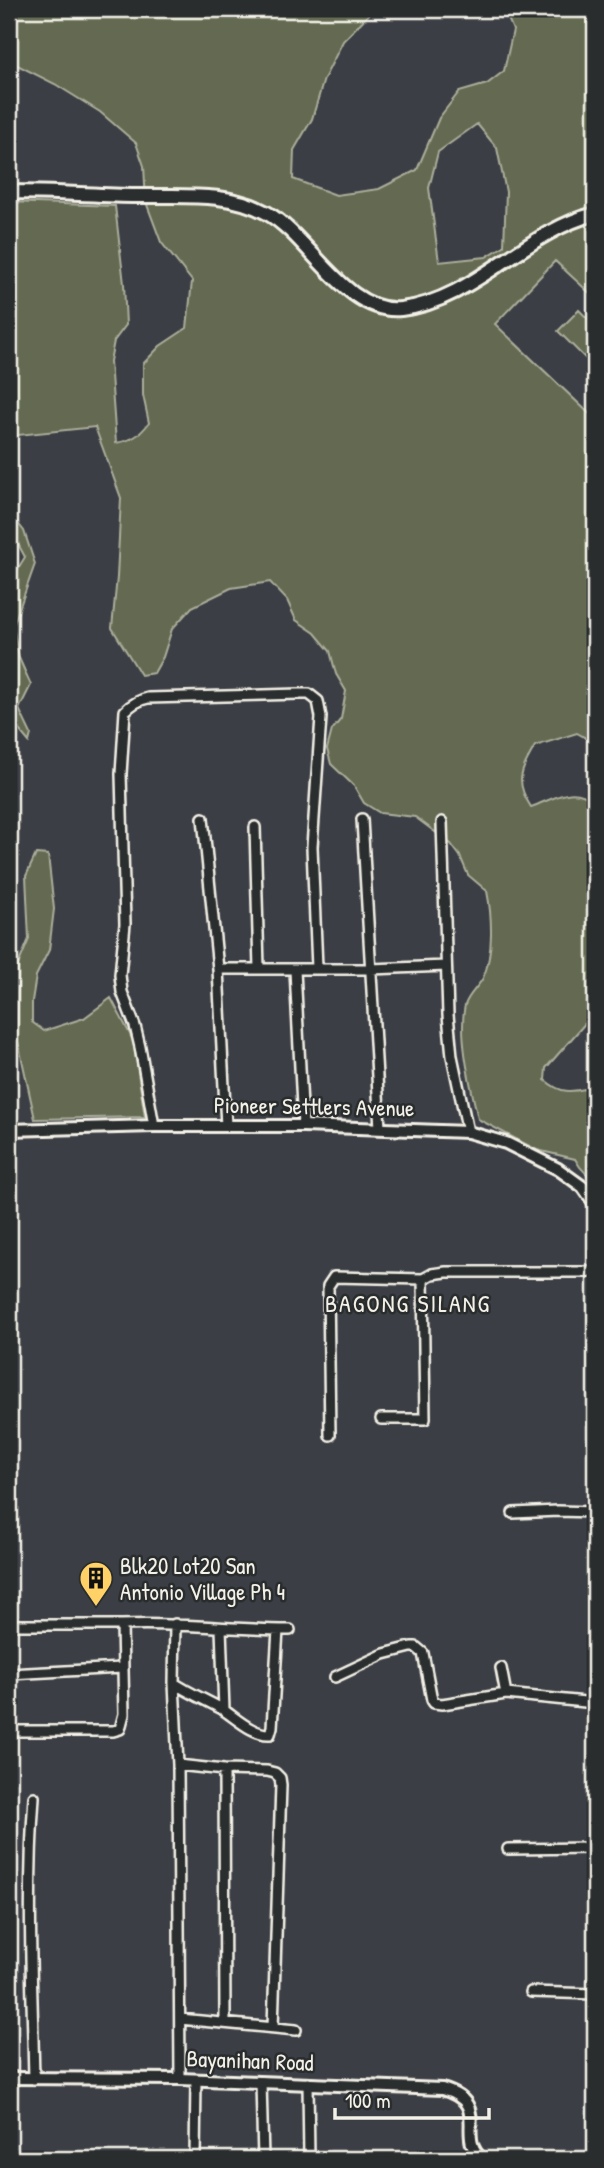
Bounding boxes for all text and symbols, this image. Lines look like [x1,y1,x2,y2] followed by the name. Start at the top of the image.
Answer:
[214,1089,414,1123] street label: Pioneer Settlers Avenue
[325,1287,491,1319] district label: BAGONG SILANG
[120,1550,285,1607] place label: Blk20 Lot20 San Antonio Village Ph 4
[77,1559,115,1608] building icon: Blk20 Lot20 San Antonio Village Ph 4
[186,2042,314,2078] street label: Bayanihan Road
[335,2077,489,2121] scale bar
[345,2086,391,2115] text: 100 m

